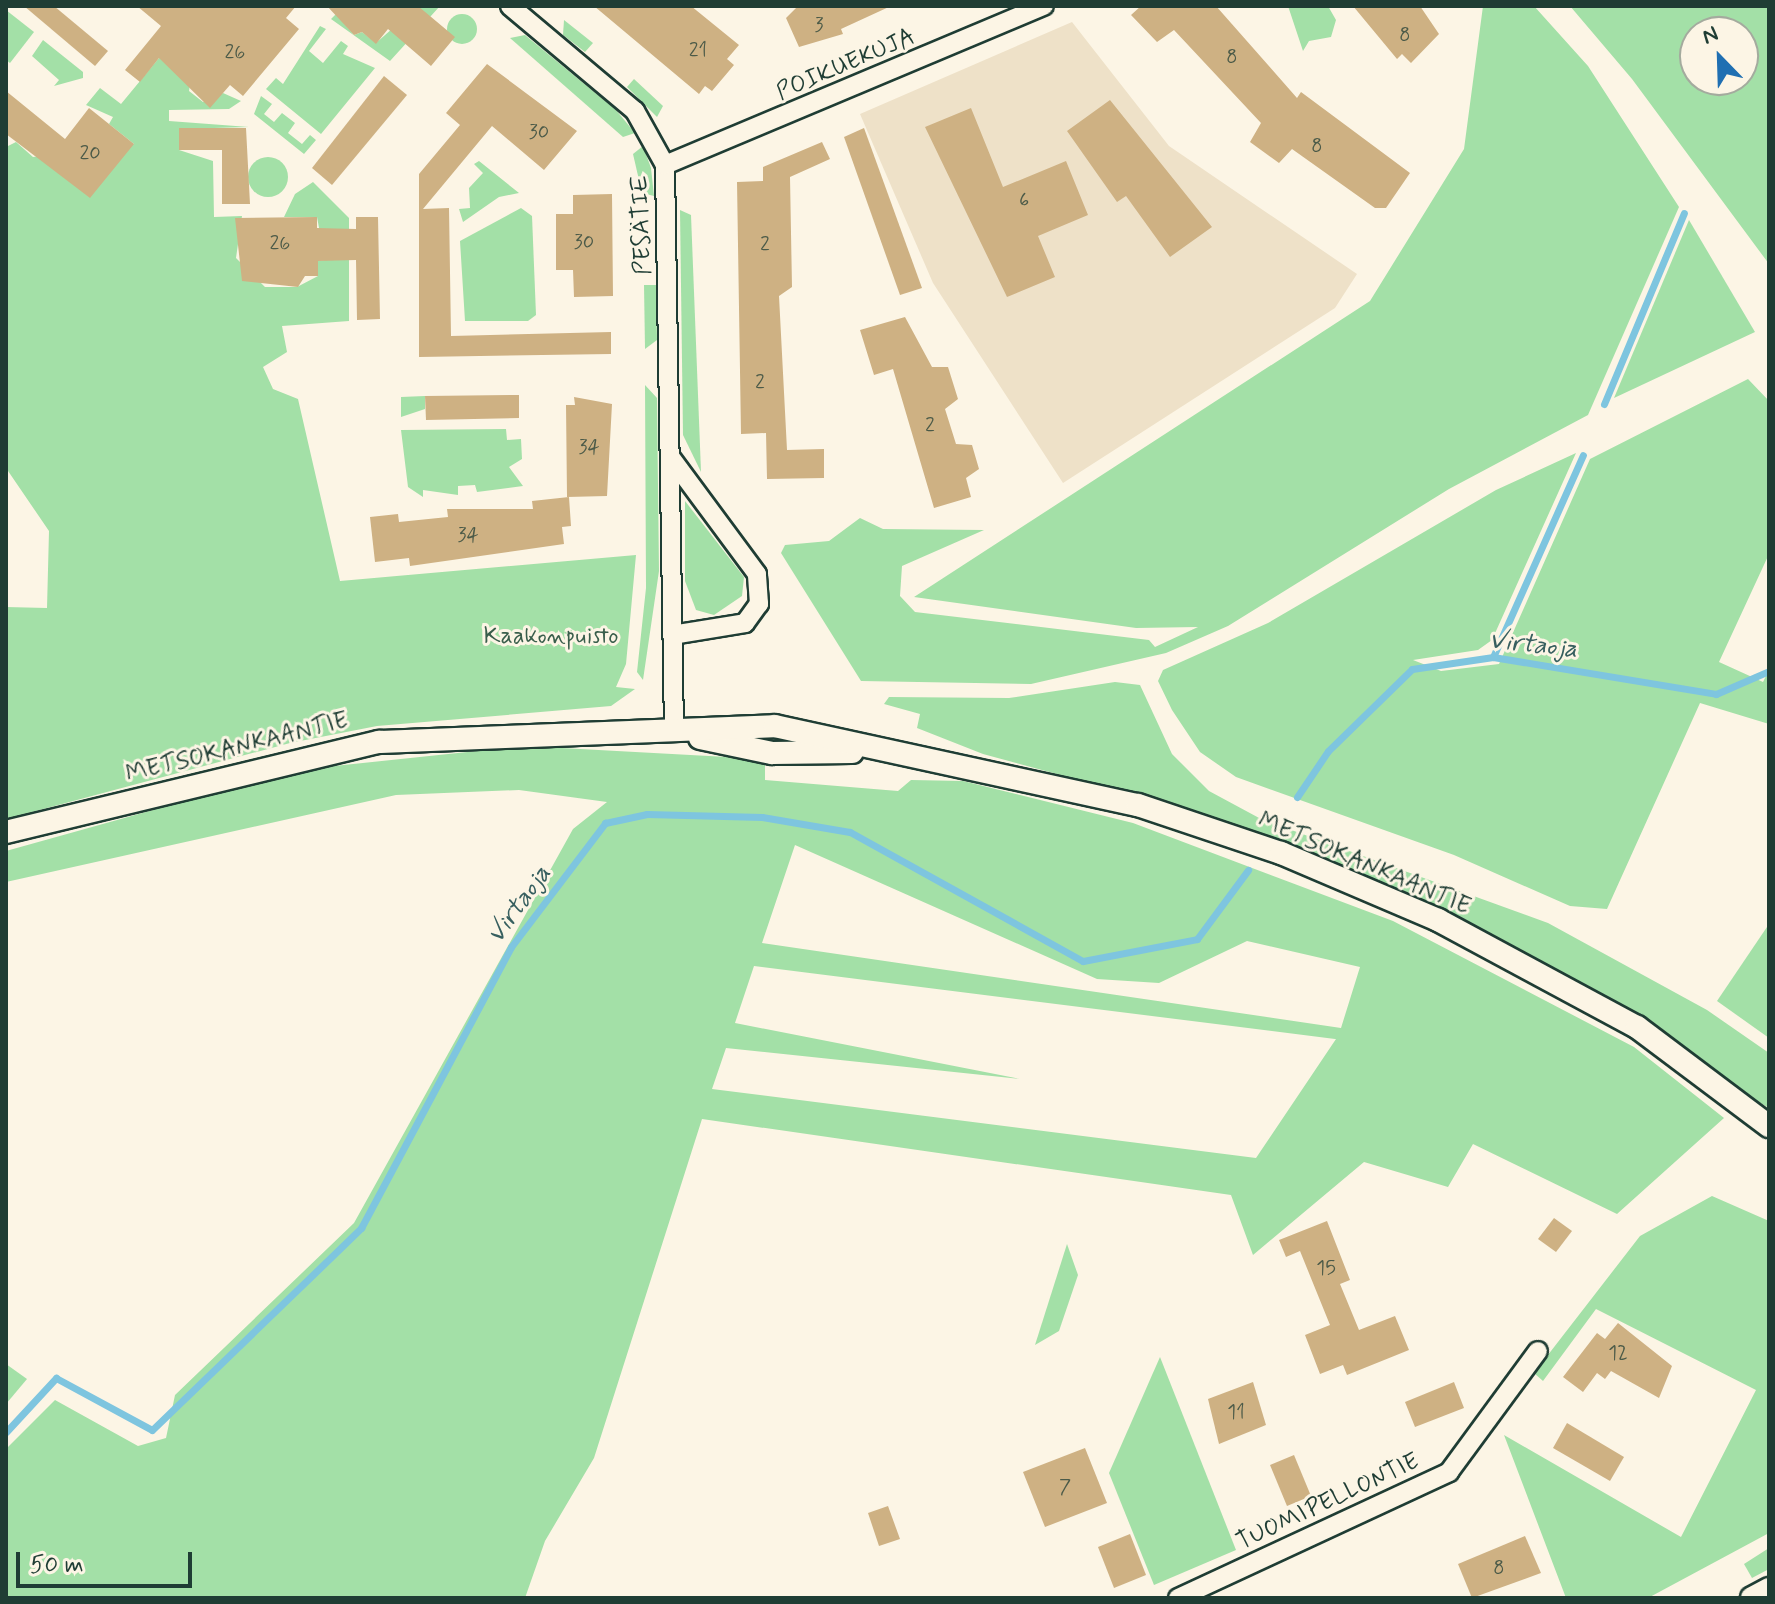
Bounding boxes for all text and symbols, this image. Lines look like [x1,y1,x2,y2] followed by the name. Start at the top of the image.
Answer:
[814,13,824,37] house number: 3
[1679,16,1759,96] north arrow
[1698,20,1723,51] text: N
[772,23,920,107] street label: POIKUEKUJA
[1399,23,1411,47] house number: 8
[689,38,707,62] house number: 21
[225,40,245,64] house number: 26
[1226,45,1238,69] house number: 8
[529,120,549,144] house number: 30
[1311,134,1323,158] house number: 8
[79,141,101,165] house number: 20
[626,175,658,275] street label: PESÄTIE
[1019,188,1029,212] house number: 6
[574,230,594,254] house number: 30
[270,231,290,255] house number: 26
[760,232,770,256] house number: 2
[755,370,765,394] house number: 2
[925,413,935,437] house number: 2
[578,435,600,459] house number: 34
[457,523,479,547] house number: 34
[484,623,618,651] park label: Kaakonpuisto
[1487,626,1579,666] water label: Virtaoja
[123,706,351,790] street label: METSOKANKAANTIE
[1253,806,1475,922] street label: METSOKANKAANTIE
[481,860,559,950] water label: Virtaoja
[1316,1256,1336,1280] house number: 15
[1608,1341,1628,1365] house number: 12
[1227,1400,1245,1424] house number: 11
[1232,1447,1424,1557] street label: TUOMIPELLONTIE
[1059,1475,1071,1499] house number: 7
[20,1536,196,1586] scale bar
[30,1550,84,1581] text: 50 m
[1493,1556,1505,1580] house number: 8

